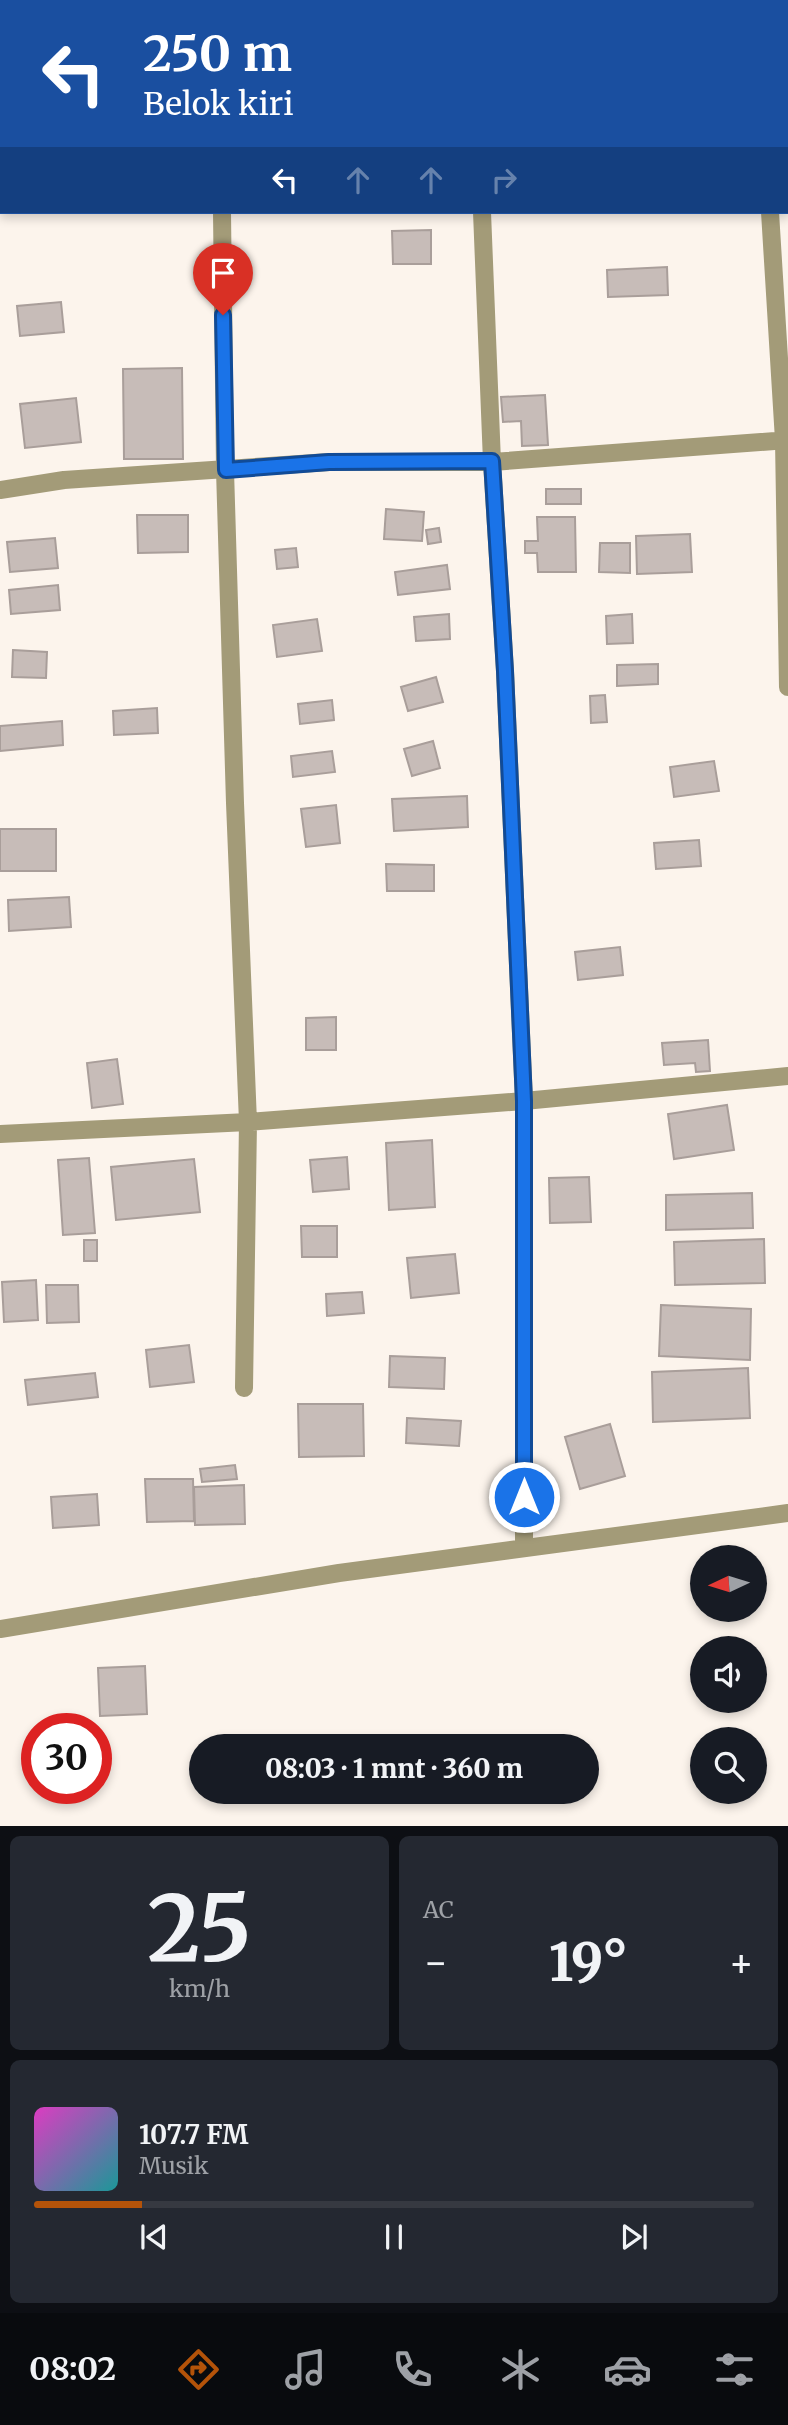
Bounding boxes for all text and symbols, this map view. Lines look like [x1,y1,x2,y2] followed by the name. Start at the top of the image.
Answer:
[143,23,292,84] text: 250 m
[28,28,119,119] icon: left
[143,84,294,124] text: Belok kiri
[266,161,304,199] icon: left
[339,161,377,199] icon: ahead
[412,161,450,199] icon: ahead
[485,161,523,199] icon: right
[193,243,253,315] pin
[204,254,242,292] icon: arrive
[487,1460,561,1534] position arrow
[690,1545,766,1622] north arrow
[690,1545,767,1804] map controls
[690,1636,767,1713] button: sound
[21,1713,112,1804] speed limit sign: 30
[690,1727,767,1804] button: search
[265,1752,523,1785] text: 08:03 · 1 mnt · 360 m
[147,1871,252,1986] text: 25
[423,1895,454,1924] text: AC
[549,1930,628,1995] text: 19°
[423,1939,448,1986] text: −
[729,1939,754,1986] text: +
[169,1974,230,2003] text: km/h
[139,2118,249,2151] text: 107.7 FM
[139,2151,209,2180] text: Musik
[135,2218,173,2256] icon: previous
[375,2218,413,2256] icon: pause
[615,2218,653,2256] icon: next
[174,2345,223,2394] icon: directions
[281,2345,330,2394] icon: music
[388,2345,437,2394] icon: phone
[496,2345,545,2394] icon: climate
[603,2345,652,2394] icon: car
[710,2345,759,2394] icon: filters
[29,2349,116,2389] text: 08:02

